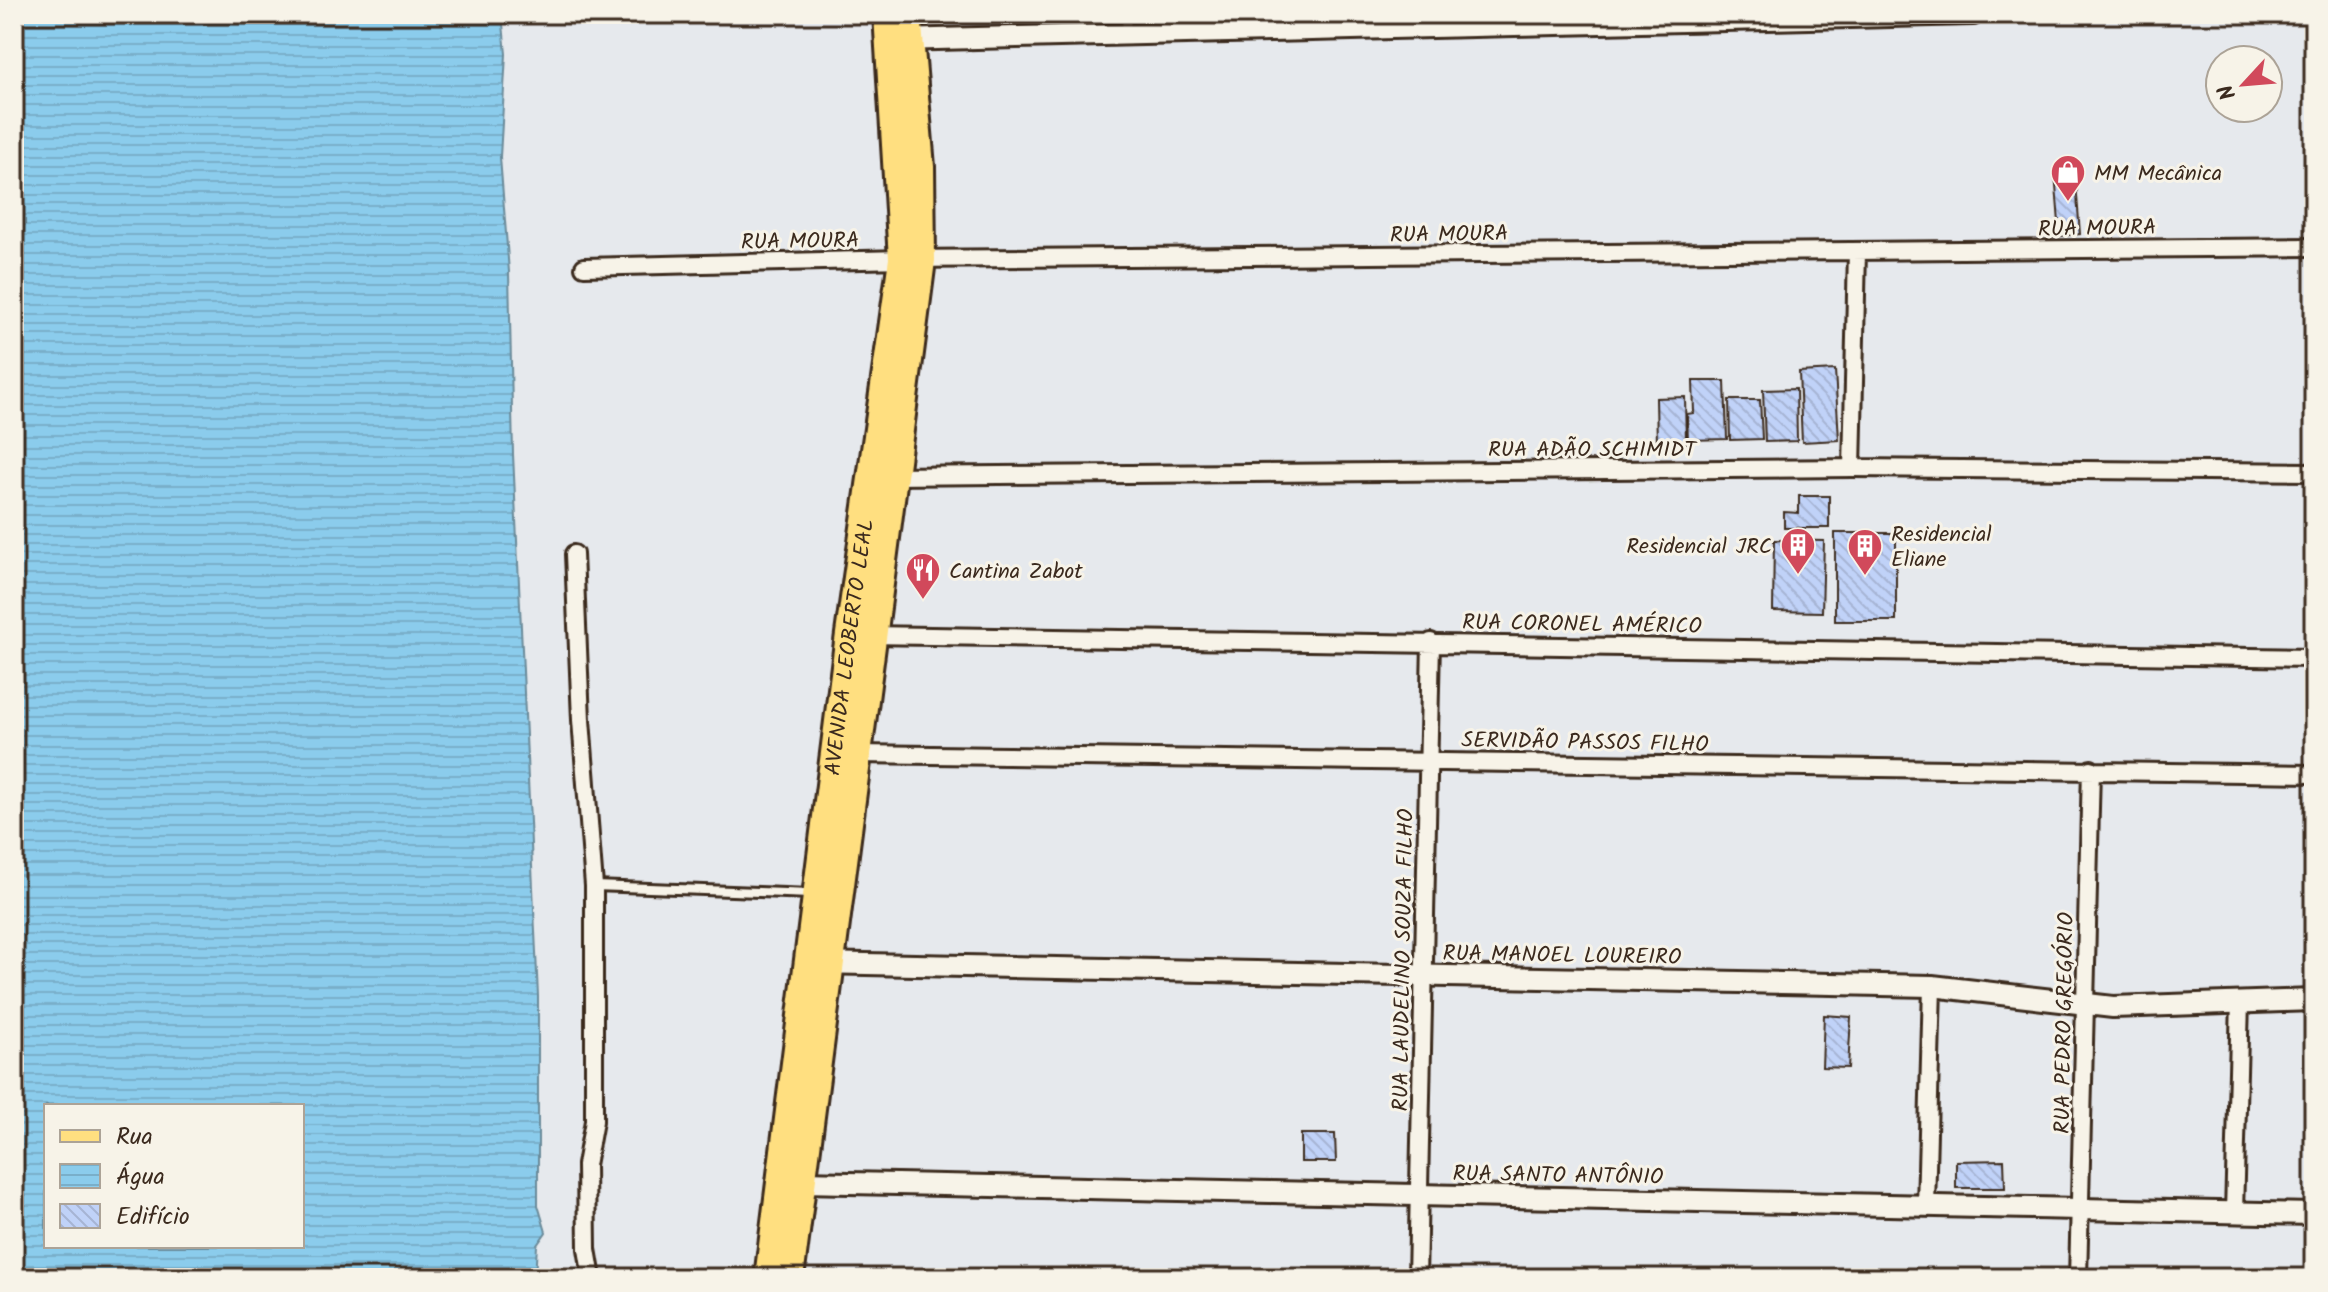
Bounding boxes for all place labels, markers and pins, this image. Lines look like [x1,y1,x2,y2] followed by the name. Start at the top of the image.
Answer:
[2049,153,2087,203] shop icon: MM Mecânica
[2094,157,2222,192] place label: MM Mecânica
[1891,518,1992,578] place label: Residencial Eliane
[1779,526,1817,576] building icon: Residencial JRC
[1846,527,1884,577] building icon: Residencial Eliane
[1626,530,1772,565] place label: Residencial JRC
[904,551,942,601] restaurant icon: Cantina Zabot
[949,555,1083,590] place label: Cantina Zabot

